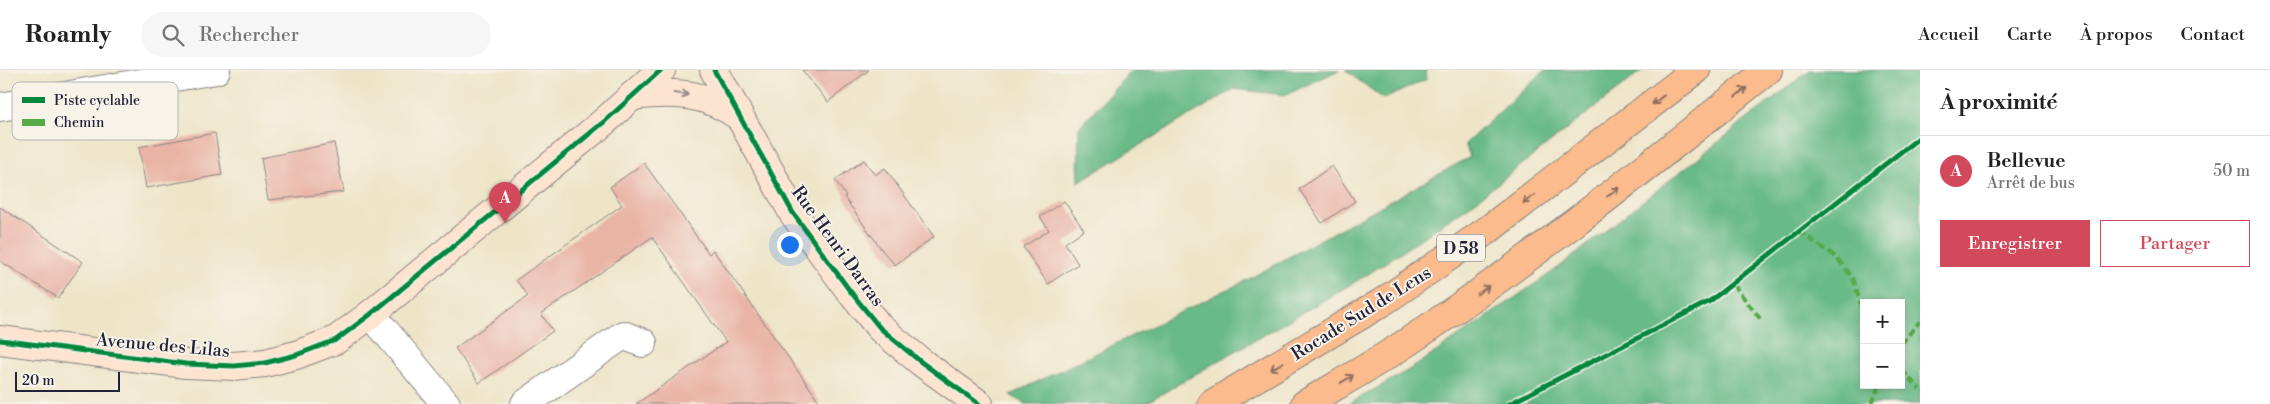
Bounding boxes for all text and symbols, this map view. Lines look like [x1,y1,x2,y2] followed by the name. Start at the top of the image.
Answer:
[141,12,491,57] search box
[25,20,111,50] text: Roamly
[159,21,187,49] icon: search
[199,23,299,47] text: Rechercher
[1918,23,1979,46] text: Accueil
[2007,23,2052,46] text: Carte
[2080,23,2153,46] text: À propos
[2181,23,2245,46] text: Contact
[12,82,178,140] legend
[1734,86,1747,97] one-way arrow
[673,89,689,99] one-way arrow
[1940,90,2057,116] text: À proximité
[54,92,140,110] text: Piste cyclable
[1651,94,1664,105] one-way arrow
[54,114,105,132] text: Chemin
[1987,149,2065,173] text: Bellevue
[1950,161,1962,181] text: A
[2213,161,2250,181] text: 50 m
[1987,173,2075,193] text: Arrêt de bus
[489,182,521,223] pin: A
[786,182,889,311] street label: Rue Henri Darras
[1606,187,1620,197] one-way arrow
[1522,194,1536,204] one-way arrow
[1940,220,2090,267] button: Enregistrer
[2100,220,2250,267] button: Partager
[777,232,803,258] your location
[1437,234,1485,262] road number: D 58
[1287,261,1436,366] street label: Rocade Sud de Lens
[1476,285,1490,295] one-way arrow
[1860,299,1905,389] map controls
[1860,299,1905,344] button: +
[94,328,231,363] street label: Avenue des Lilas
[1860,344,1905,389] button: −
[1270,362,1284,372] one-way arrow
[15,369,120,392] scale bar
[22,372,54,390] text: 20 m
[1340,373,1354,383] one-way arrow

